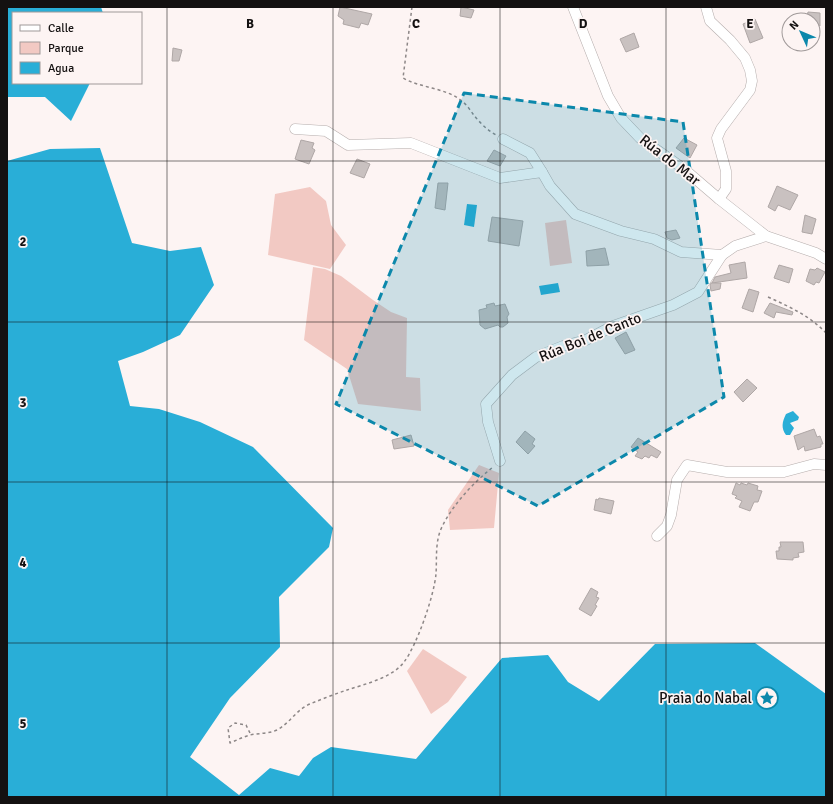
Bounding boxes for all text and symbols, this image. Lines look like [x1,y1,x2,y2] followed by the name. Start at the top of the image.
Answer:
[12,12,142,84] legend
[781,12,821,52] north arrow
[246,16,254,32] text: B
[412,16,420,32] text: C
[579,16,588,32] text: D
[746,16,754,32] text: E
[787,18,802,33] text: N
[48,21,74,36] text: Calle
[48,41,84,56] text: Parque
[48,61,74,76] text: Agua
[636,131,704,190] street label: Rúa do Mar
[19,234,27,250] text: 2
[536,308,644,366] street label: Rúa Boi de Canto
[19,395,27,411] text: 3
[19,555,27,571] text: 4
[754,685,780,711] place icon: Praia do Nabal
[659,689,752,707] place label: Praia do Nabal
[19,716,27,732] text: 5

